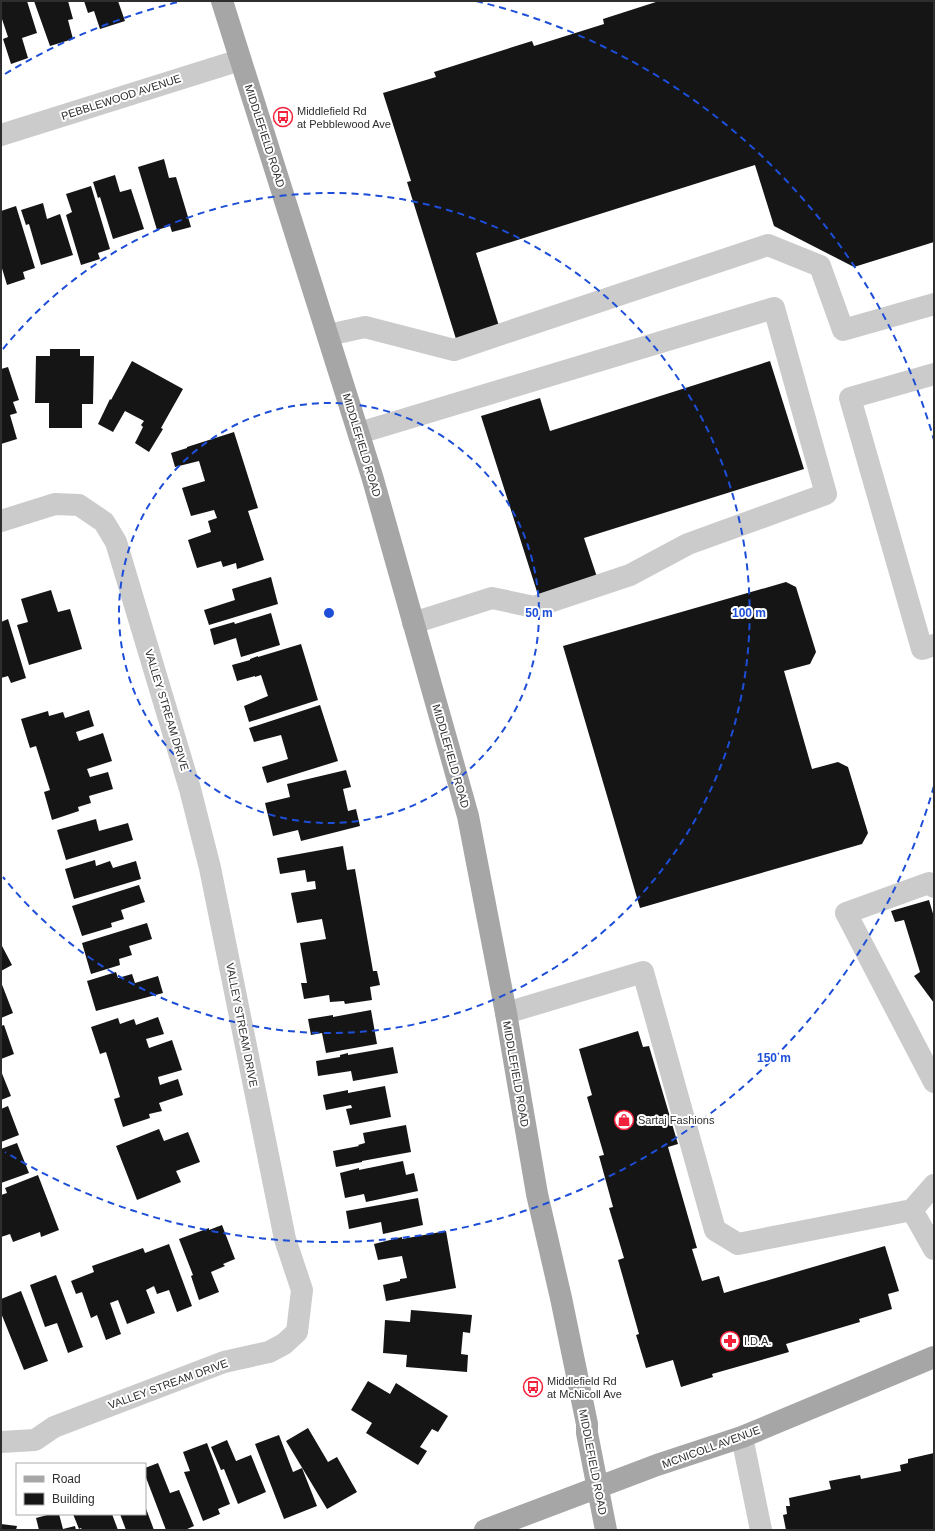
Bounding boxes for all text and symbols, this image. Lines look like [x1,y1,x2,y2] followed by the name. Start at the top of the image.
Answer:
[60,72,182,122] street label: PEBBLEWOOD AVENUE
[243,83,287,189] street label: MIDDLEFIELD ROAD
[297,105,391,130] place label: Middlefield Rd at Pebblewood Ave
[272,106,294,128] bus stop icon: Middlefield Rd at Pebblewood Ave
[341,392,383,498] street label: MIDDLEFIELD ROAD
[322,606,336,620] centre of rings
[525,606,553,620] text: 50 m
[732,606,766,620] text: 100 m
[143,648,191,772] street label: VALLEY STREAM DRIVE
[430,703,472,809] street label: MIDDLEFIELD ROAD
[224,962,260,1088] street label: VALLEY STREAM DRIVE
[501,1020,531,1128] street label: MIDDLEFIELD ROAD
[757,1051,791,1065] text: 150 m
[613,1109,635,1131] shop icon: Sartaj Fashions
[638,1114,715,1126] place label: Sartaj Fashions
[719,1330,741,1352] pharmacy icon: I.D.A.
[744,1335,772,1347] place label: I.D.A.
[107,1357,229,1411] street label: VALLEY STREAM DRIVE
[547,1375,622,1400] place label: Middlefield Rd at McNicoll Ave
[522,1376,544,1398] bus stop icon: Middlefield Rd at McNicoll Ave
[577,1408,609,1516] street label: MIDDLEFIELD ROAD
[660,1424,762,1470] street label: MCNICOLL AVENUE
[16,1463,146,1515] legend
[52,1472,81,1486] text: Road
[52,1492,95,1506] text: Building

